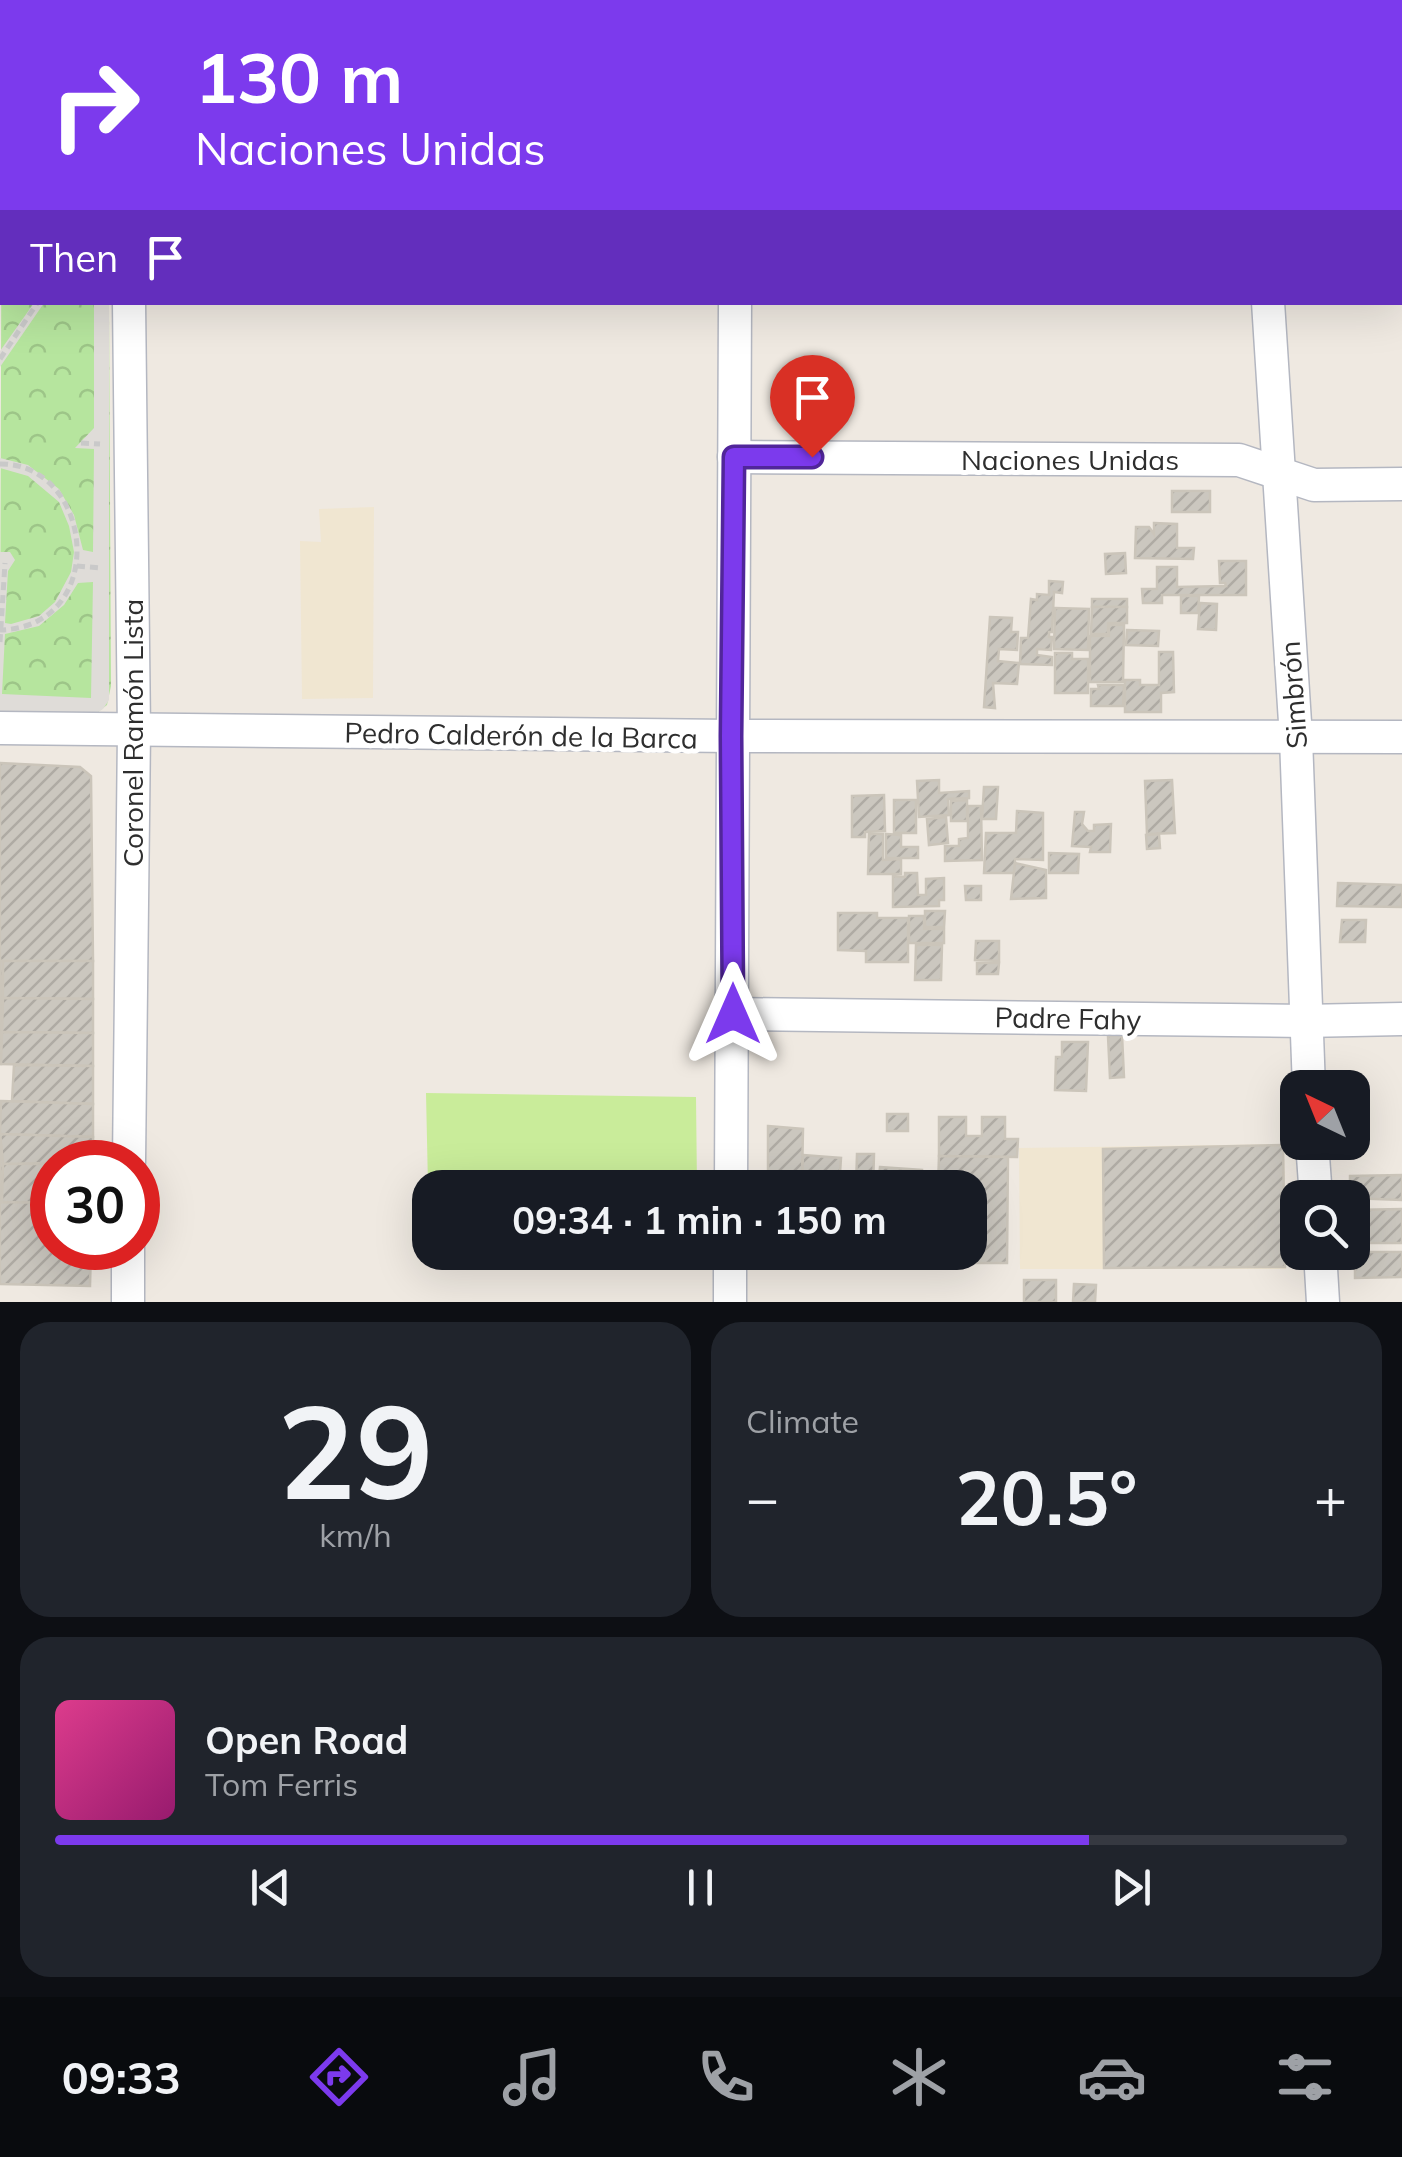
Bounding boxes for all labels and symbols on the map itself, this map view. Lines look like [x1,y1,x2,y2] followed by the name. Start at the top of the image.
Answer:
[770,355,855,458] pin
[961,442,1179,477] street label: Naciones Unidas
[115,599,150,867] street label: Coronel Ramón Lista
[1272,640,1314,750] street label: Simbrón
[344,714,698,756] street label: Pedro Calderón de la Barca
[681,962,785,1066] position arrow
[994,999,1142,1037] street label: Padre Fahy
[1280,1070,1370,1160] north arrow
[30,1140,160,1270] speed limit sign: 30

